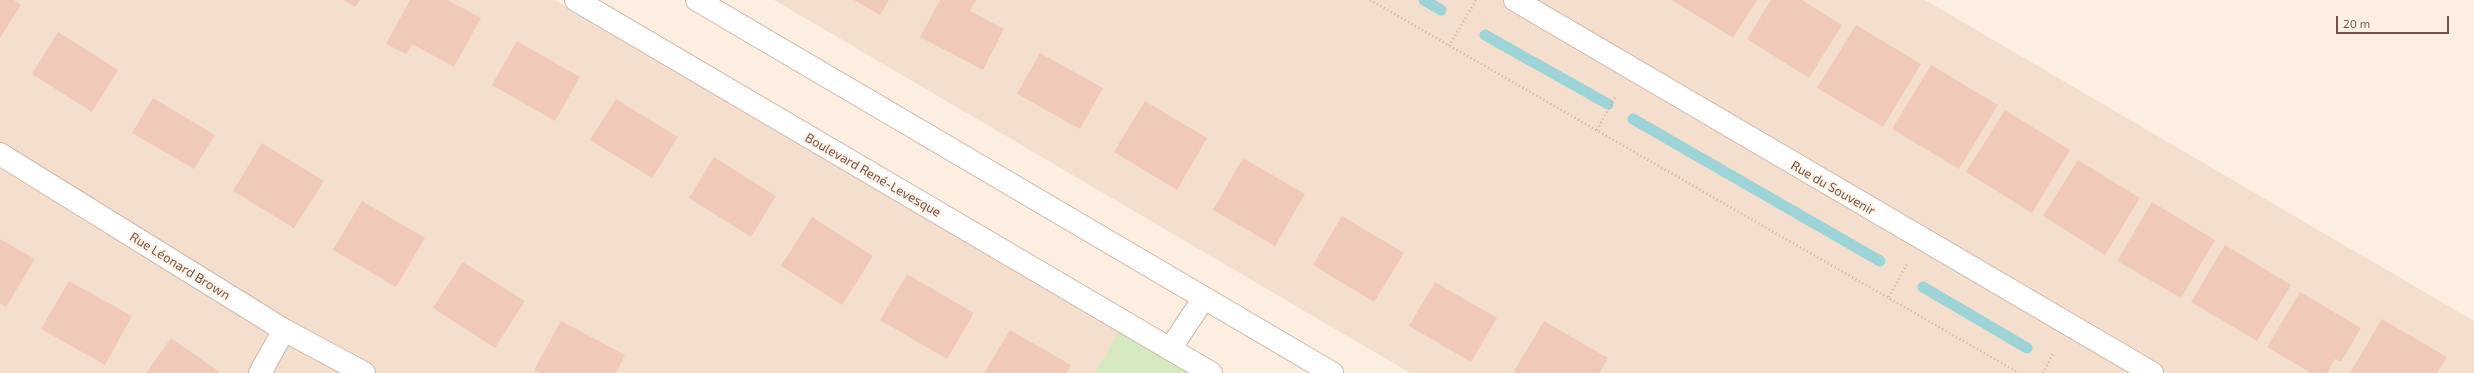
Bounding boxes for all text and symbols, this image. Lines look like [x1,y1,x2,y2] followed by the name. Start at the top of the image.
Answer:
[2338,8,2451,34] scale bar
[2343,16,2370,30] text: 20 m
[802,130,944,220] street label: Boulevard René-Levesque
[1788,158,1878,218] street label: Rue du Souvenir
[127,229,233,303] street label: Rue Léonard Brown

